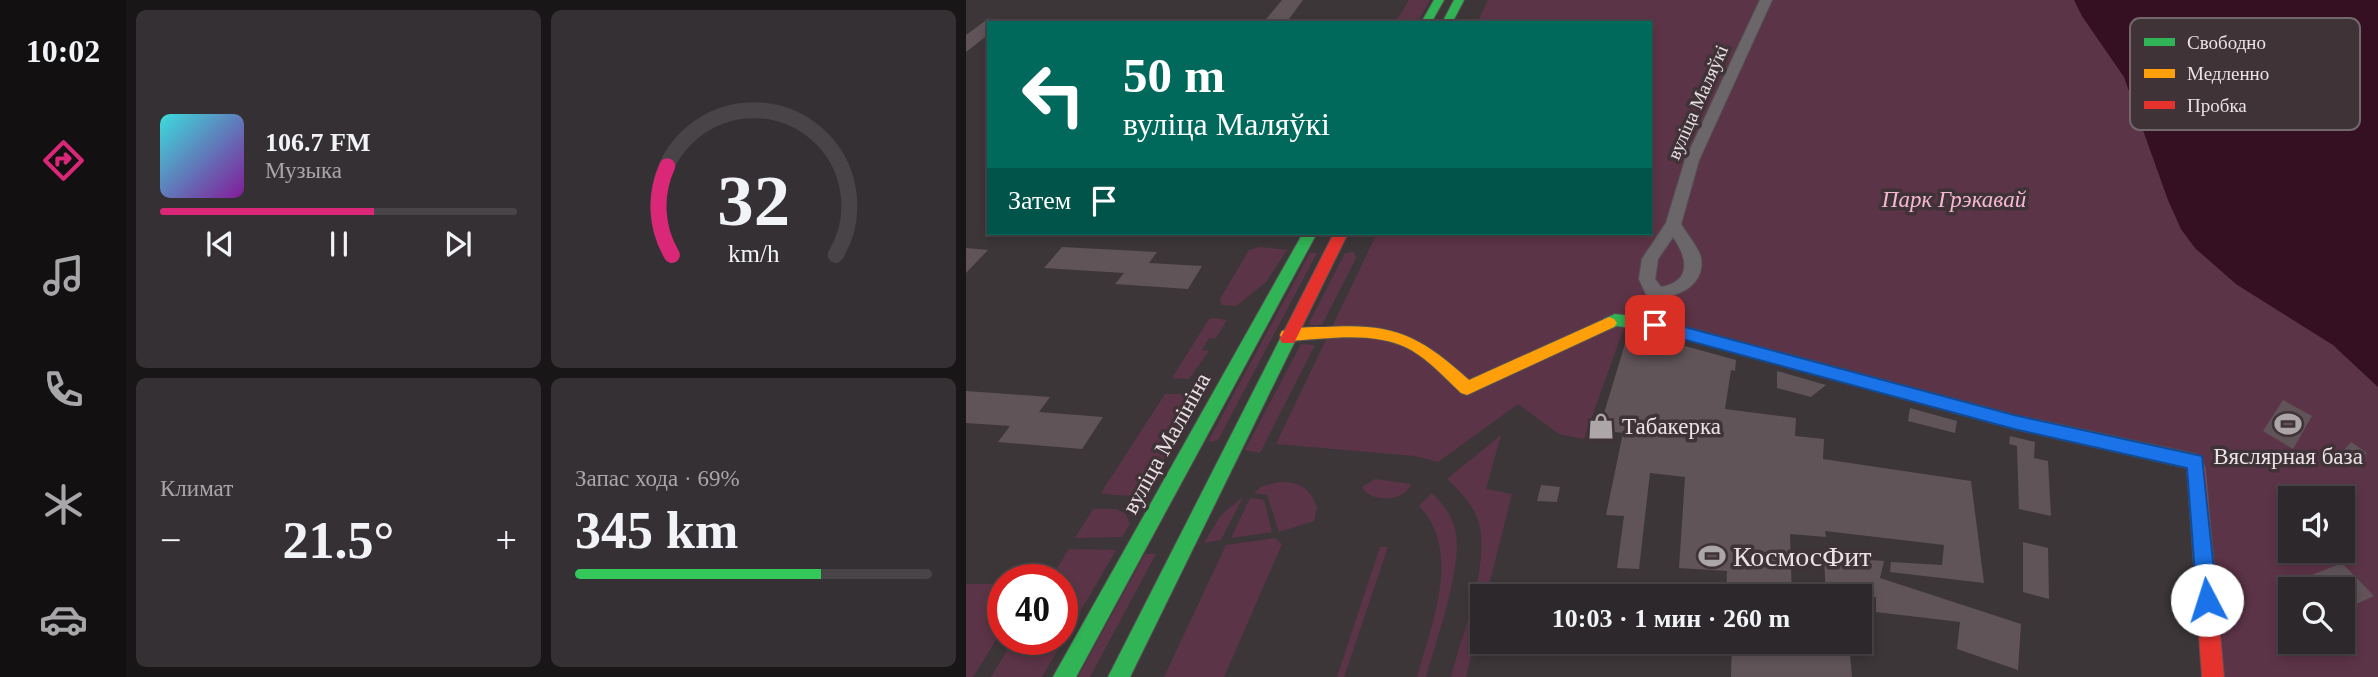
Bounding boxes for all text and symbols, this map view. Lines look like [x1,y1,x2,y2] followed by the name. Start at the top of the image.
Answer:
[2130,18,2360,130] legend
[2187,32,2266,53] text: Свободно
[26,33,100,69] text: 10:02
[1663,42,1732,163] street label: вуліца Маляўкі
[1123,48,1225,103] text: 50 m
[1008,49,1099,140] icon: left
[2187,63,2269,84] text: Медленно
[2187,95,2247,116] text: Пробка
[1123,106,1330,142] text: вуліца Маляўкі
[265,128,370,157] text: 106.7 FM
[39,136,88,185] icon: directions
[265,158,342,183] text: Музыка
[717,160,790,241] text: 32
[1085,182,1123,220] icon: arrive
[1008,186,1071,215] text: Затем
[1881,187,2027,212] park label: Парк Грэкавай
[201,225,239,263] icon: previous
[320,225,358,263] icon: pause
[439,225,477,263] icon: next
[728,240,780,267] text: km/h
[39,251,88,300] icon: music
[1625,295,1685,355] pin
[1636,306,1674,344] icon: arrive
[39,365,88,414] icon: phone
[1118,369,1215,518] street label: вуліца Малініна
[2273,409,2303,439] sports icon: Вяслярная база
[1586,411,1616,441] shop icon: Табакерка
[1622,414,1721,439] place label: Табакерка
[2213,444,2363,469] place label: Вяслярная база
[575,466,740,491] text: Запас хода · 69%
[160,476,233,501] text: Климат
[39,480,88,529] icon: climate
[2278,486,2355,654] map controls
[2278,486,2355,563] button: sound
[575,502,738,559] text: 345 km
[283,512,394,569] text: 21.5°
[160,519,181,561] text: −
[496,519,517,561] text: +
[1697,541,1727,571] sports icon: КосмосФит
[1733,541,1872,572] place label: КосмосФит
[2170,563,2244,637] position arrow
[987,564,1078,655] speed limit sign: 40
[2278,577,2355,654] button: search
[39,595,88,644] icon: car
[1552,604,1790,633] text: 10:03 · 1 мин · 260 m

